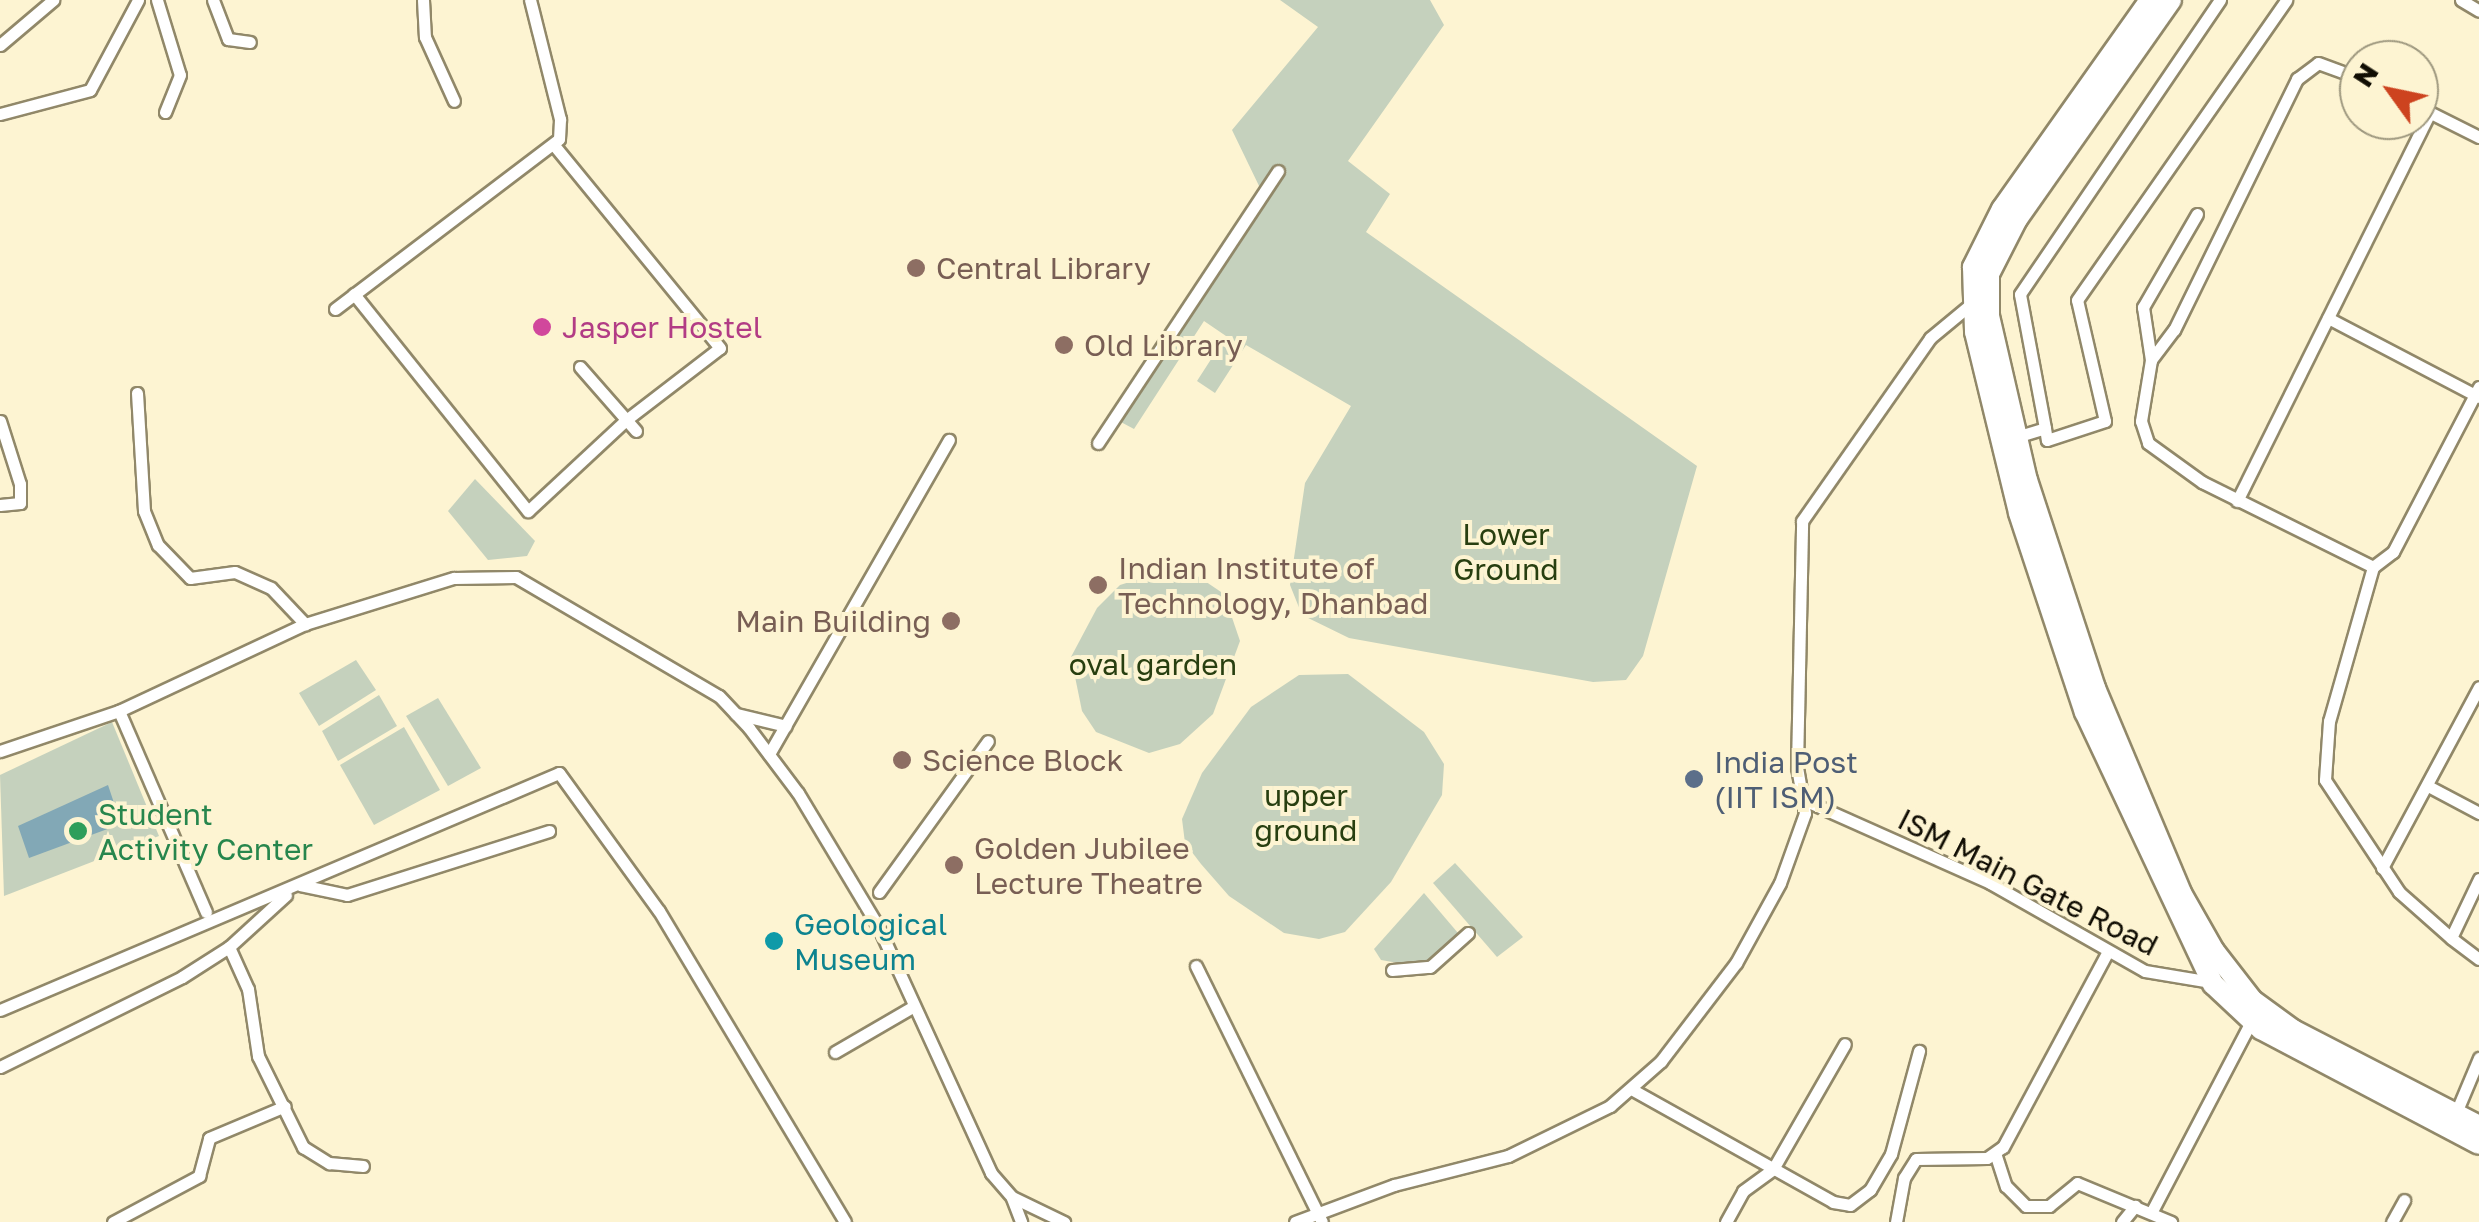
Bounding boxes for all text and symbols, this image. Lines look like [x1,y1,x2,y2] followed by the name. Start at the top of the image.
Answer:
[2339,40,2439,140] north arrow
[2345,57,2385,92] text: N
[936,250,1151,286] place label: Central Library
[905,257,927,279] marker: Central Library
[562,309,762,345] place label: Jasper Hostel
[531,316,553,338] marker: Jasper Hostel
[1084,327,1243,363] place label: Old Library
[1053,334,1075,356] marker: Old Library
[1453,516,1559,586] park label: Lower Ground
[1118,550,1428,620] place label: Indian Institute of Technology, Dhanbad
[1087,574,1109,596] marker: Indian Institute of Technology, Dhanbad
[735,603,931,639] place label: Main Building
[940,610,962,632] marker: Main Building
[1069,646,1237,682] park label: oval garden
[922,742,1123,778] place label: Science Block
[1714,744,1858,814] place label: India Post (IIT ISM)
[891,749,913,771] marker: Science Block
[1683,768,1705,790] marker: India Post (IIT ISM)
[1255,777,1357,848] park label: upper ground
[98,796,313,866] place label: Student Activity Center
[1892,801,2164,963] street label: ISM Main Gate Road
[67,820,89,842] marker: Student Activity Center
[974,830,1203,900] place label: Golden Jubilee Lecture Theatre
[943,854,965,876] marker: Golden Jubilee Lecture Theatre
[794,906,947,976] place label: Geological Museum
[763,930,785,952] marker: Geological Museum

